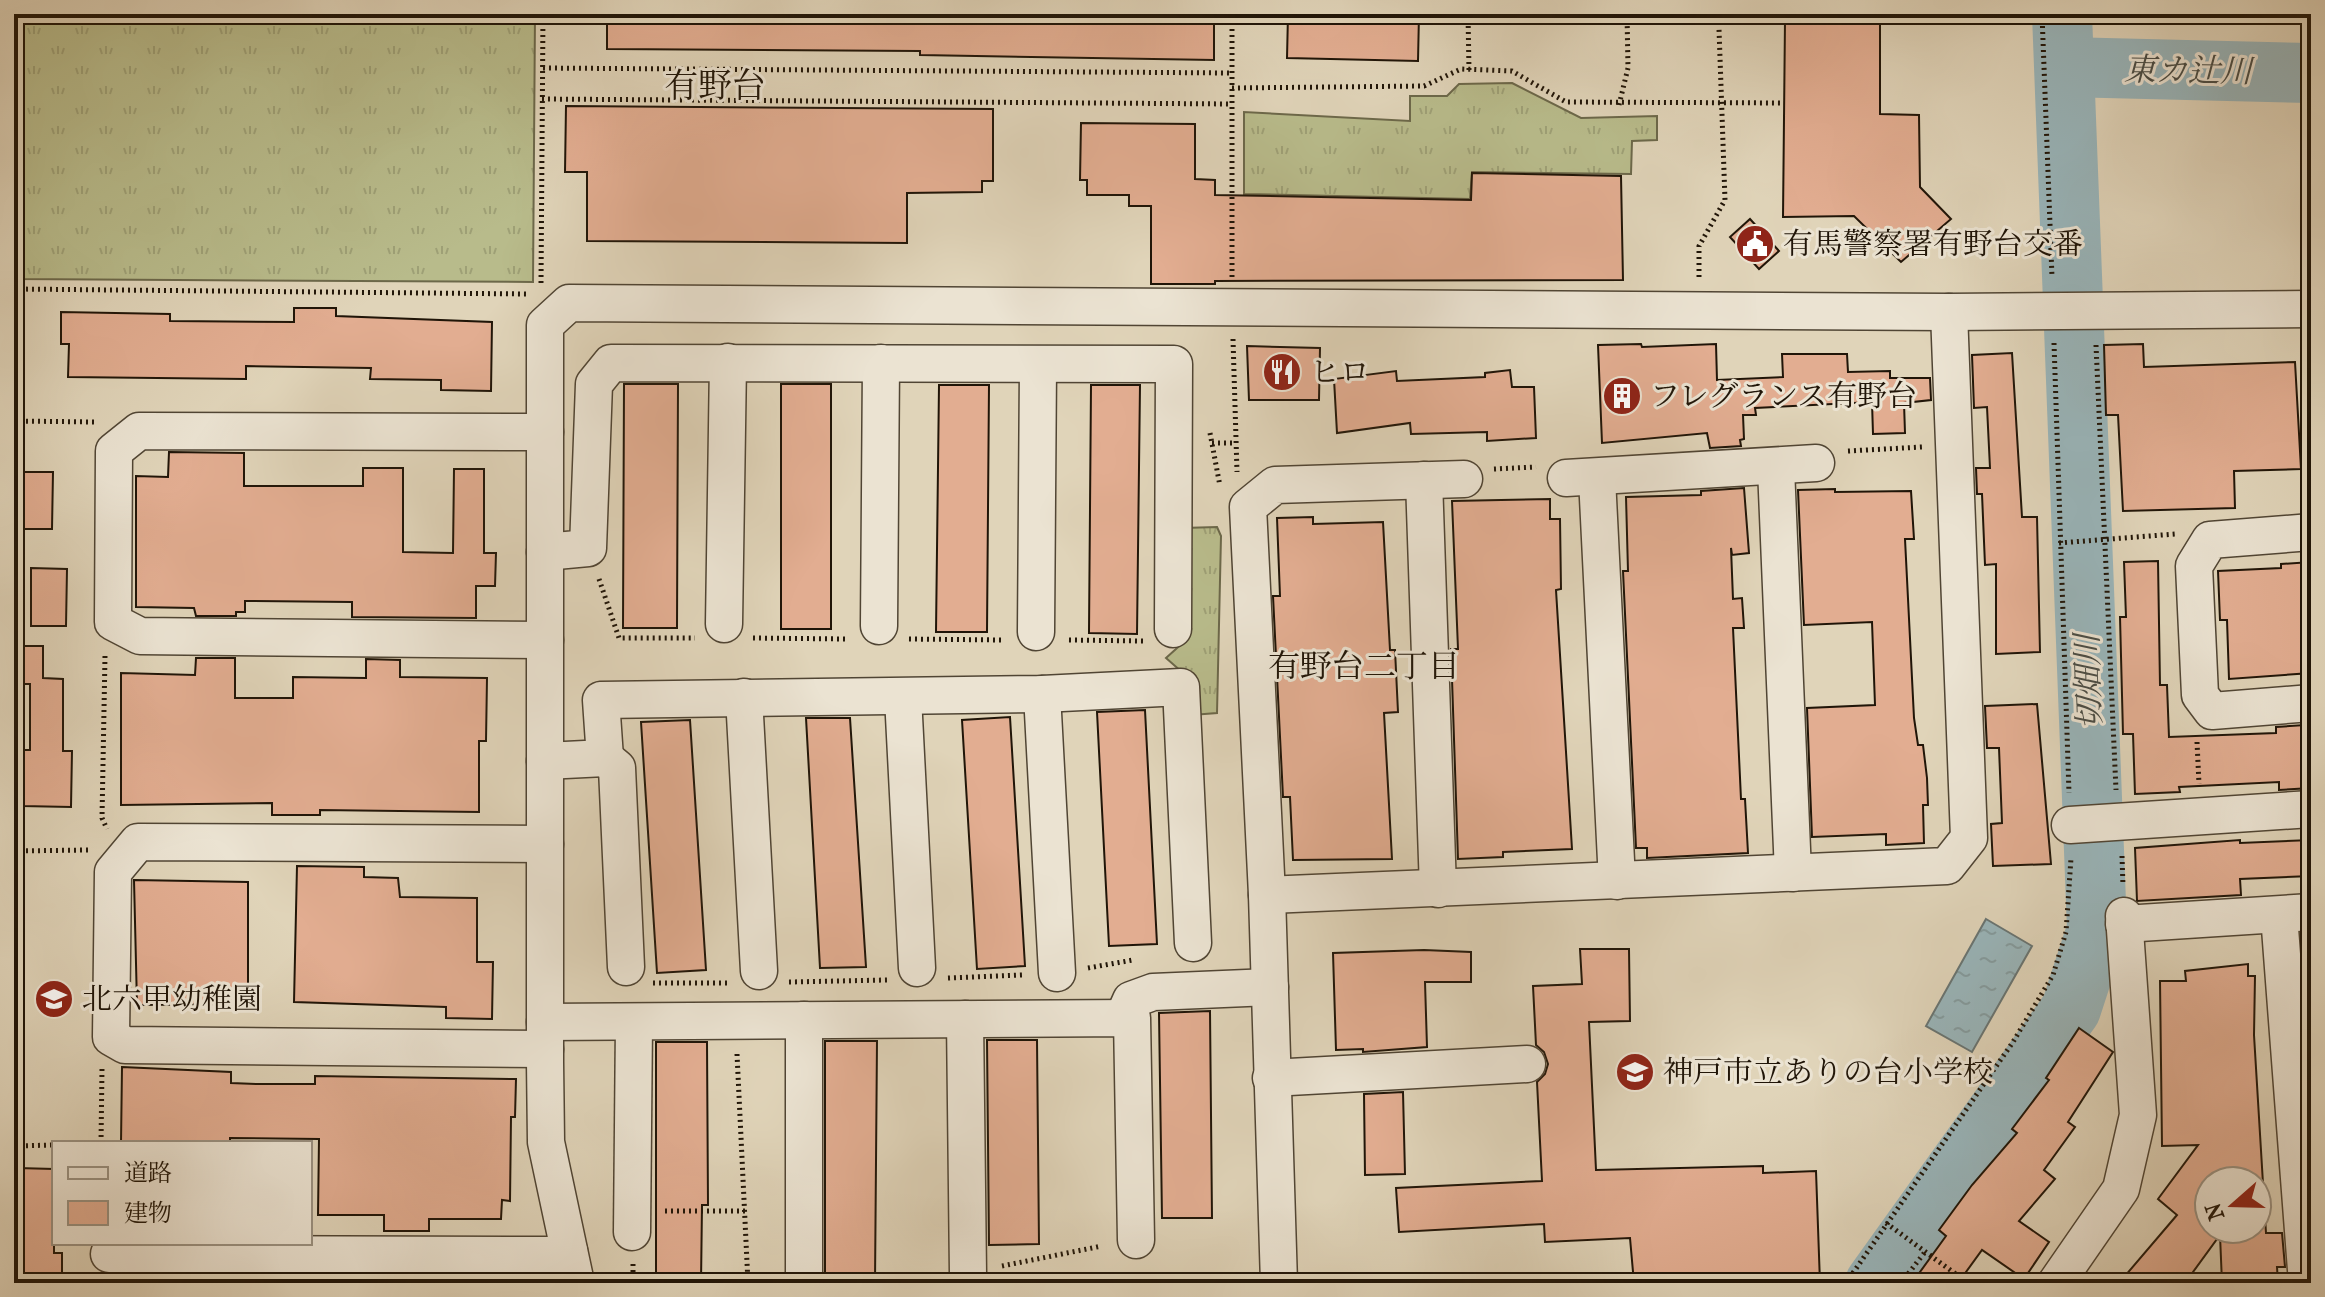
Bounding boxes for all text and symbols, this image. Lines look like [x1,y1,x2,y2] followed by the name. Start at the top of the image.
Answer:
[2124,51,2255,90] water label: 東カ辻川
[664,66,766,106] district label: 有野台
[1734,223,1776,265] public building icon: 有馬警察署有野台交番
[1783,227,2083,262] place label: 有馬警察署有野台交番
[1261,351,1303,393] restaurant icon: ヒロ
[1310,355,1370,390] place label: ヒロ
[1601,375,1643,417] building icon: フレグランス有野台
[1650,379,1917,414] place label: フレグランス有野台
[2068,630,2109,731] water label: 切畑川
[1268,648,1460,685] district label: 有野台二丁目
[33,978,75,1020] school or university icon: 北六甲幼稚園
[82,982,262,1017] place label: 北六甲幼稚園
[1614,1051,1656,1093] school or university icon: 神戸市立ありの台小学校
[1663,1055,1993,1090] place label: 神戸市立ありの台小学校
[52,1141,312,1245] legend
[124,1159,172,1187] text: 道路
[2193,1165,2273,1245] north arrow
[124,1199,172,1227] text: 建物
[2200,1199,2230,1224] text: N

